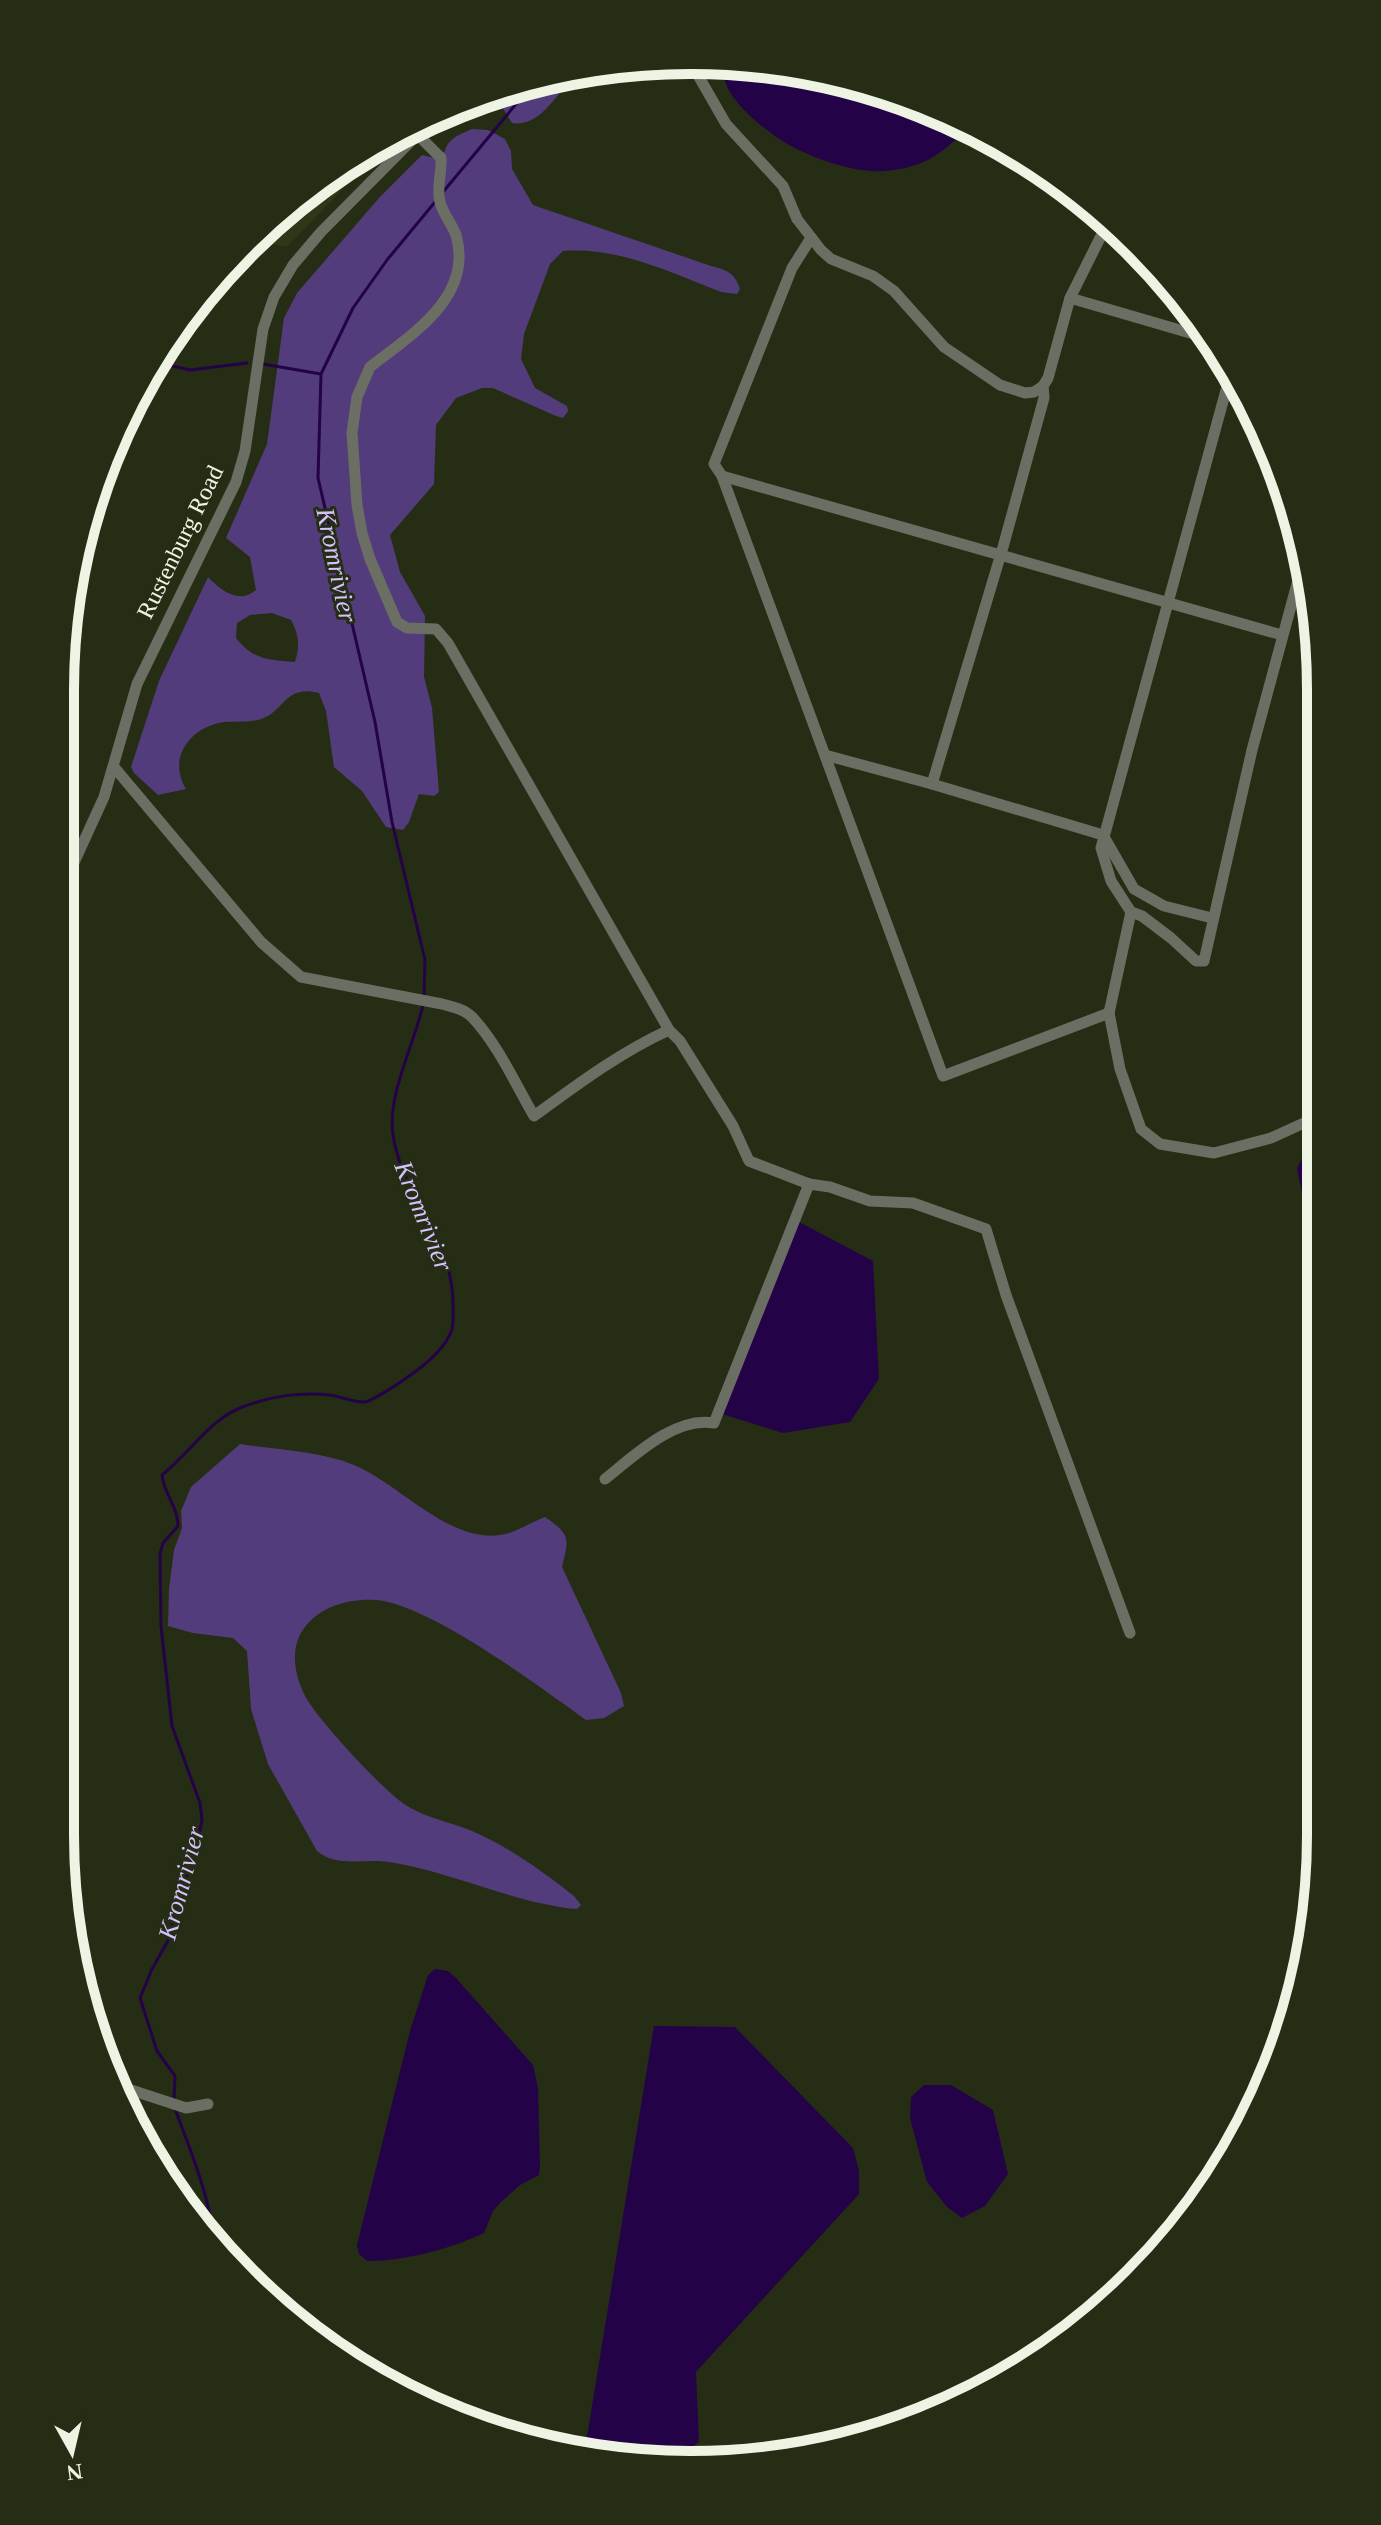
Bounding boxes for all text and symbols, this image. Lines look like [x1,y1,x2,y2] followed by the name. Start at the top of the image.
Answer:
[132,461,228,623] street label: Rustenburg Road
[310,504,363,626] water label: Kromrivier
[388,1156,459,1276] water label: Kromrivier
[152,1822,211,1944] water label: Kromrivier
[32,2413,112,2493] north arrow
[65,2459,84,2486] text: N

